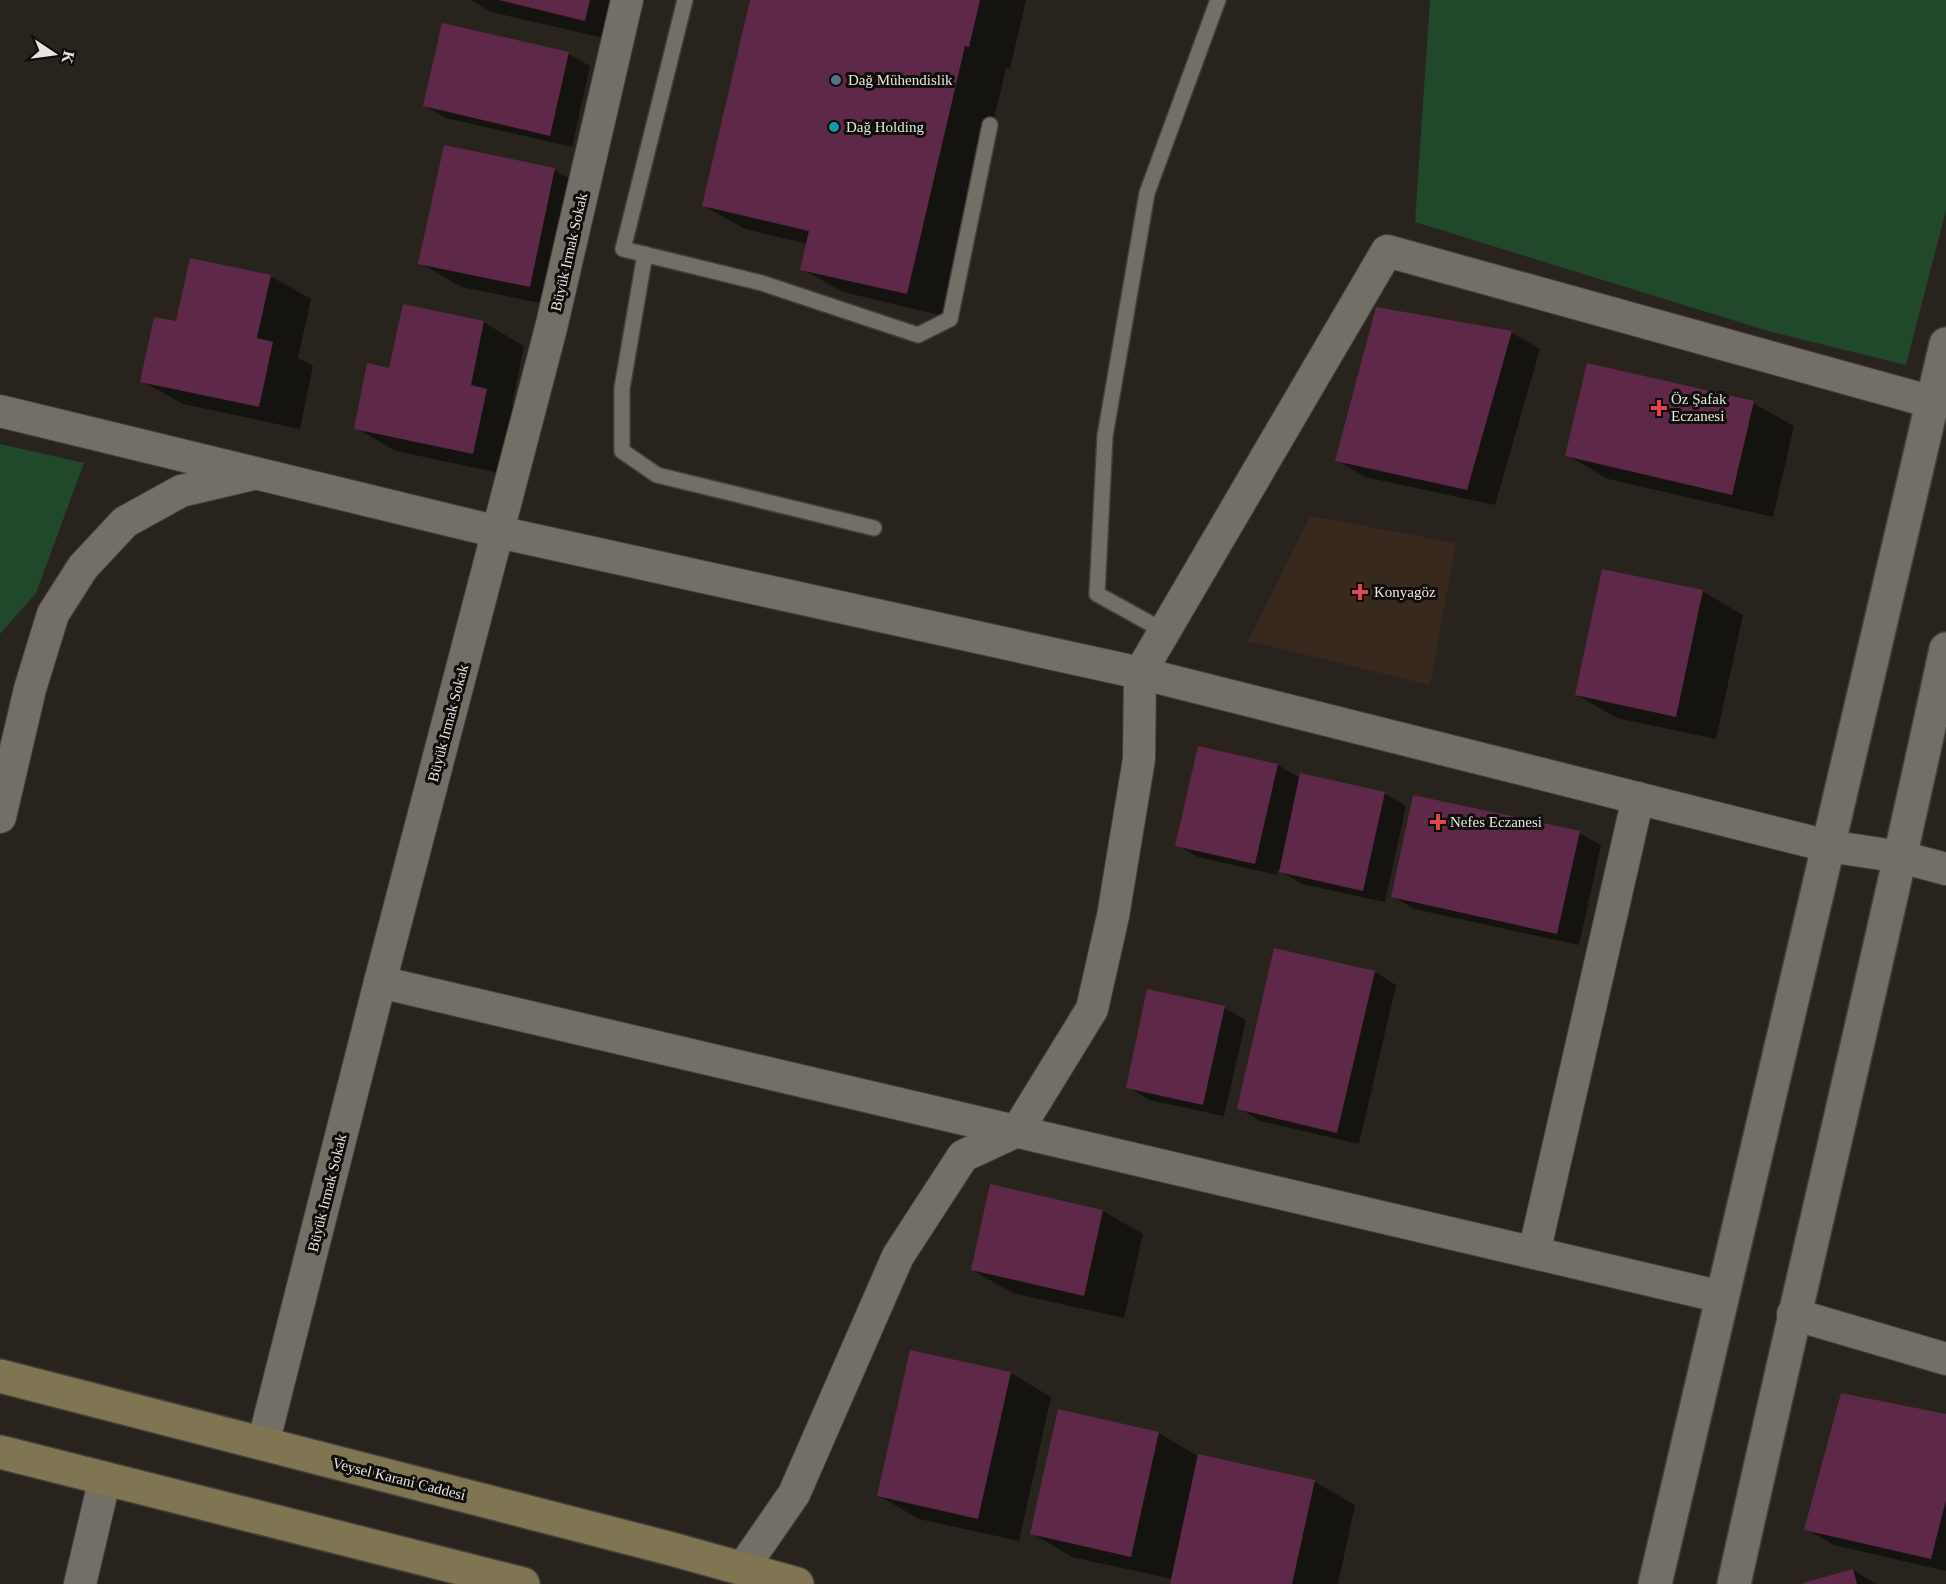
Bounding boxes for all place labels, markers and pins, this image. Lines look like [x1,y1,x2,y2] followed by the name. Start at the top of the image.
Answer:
[848,72,953,88] place label: Dağ Mühendislik
[829,73,843,87] marker: Dağ Mühendislik
[846,119,924,135] place label: Dağ Holding
[827,120,841,134] marker: Dağ Holding
[1671,391,1727,424] place label: Öz Şafak Eczanesi
[1652,401,1666,415] marker: Öz Şafak Eczanesi
[1351,583,1369,601] marker: Konyagöz
[1374,584,1436,600] place label: Konyagöz
[1450,814,1542,830] place label: Nefes Eczanesi
[1431,815,1445,829] marker: Nefes Eczanesi

